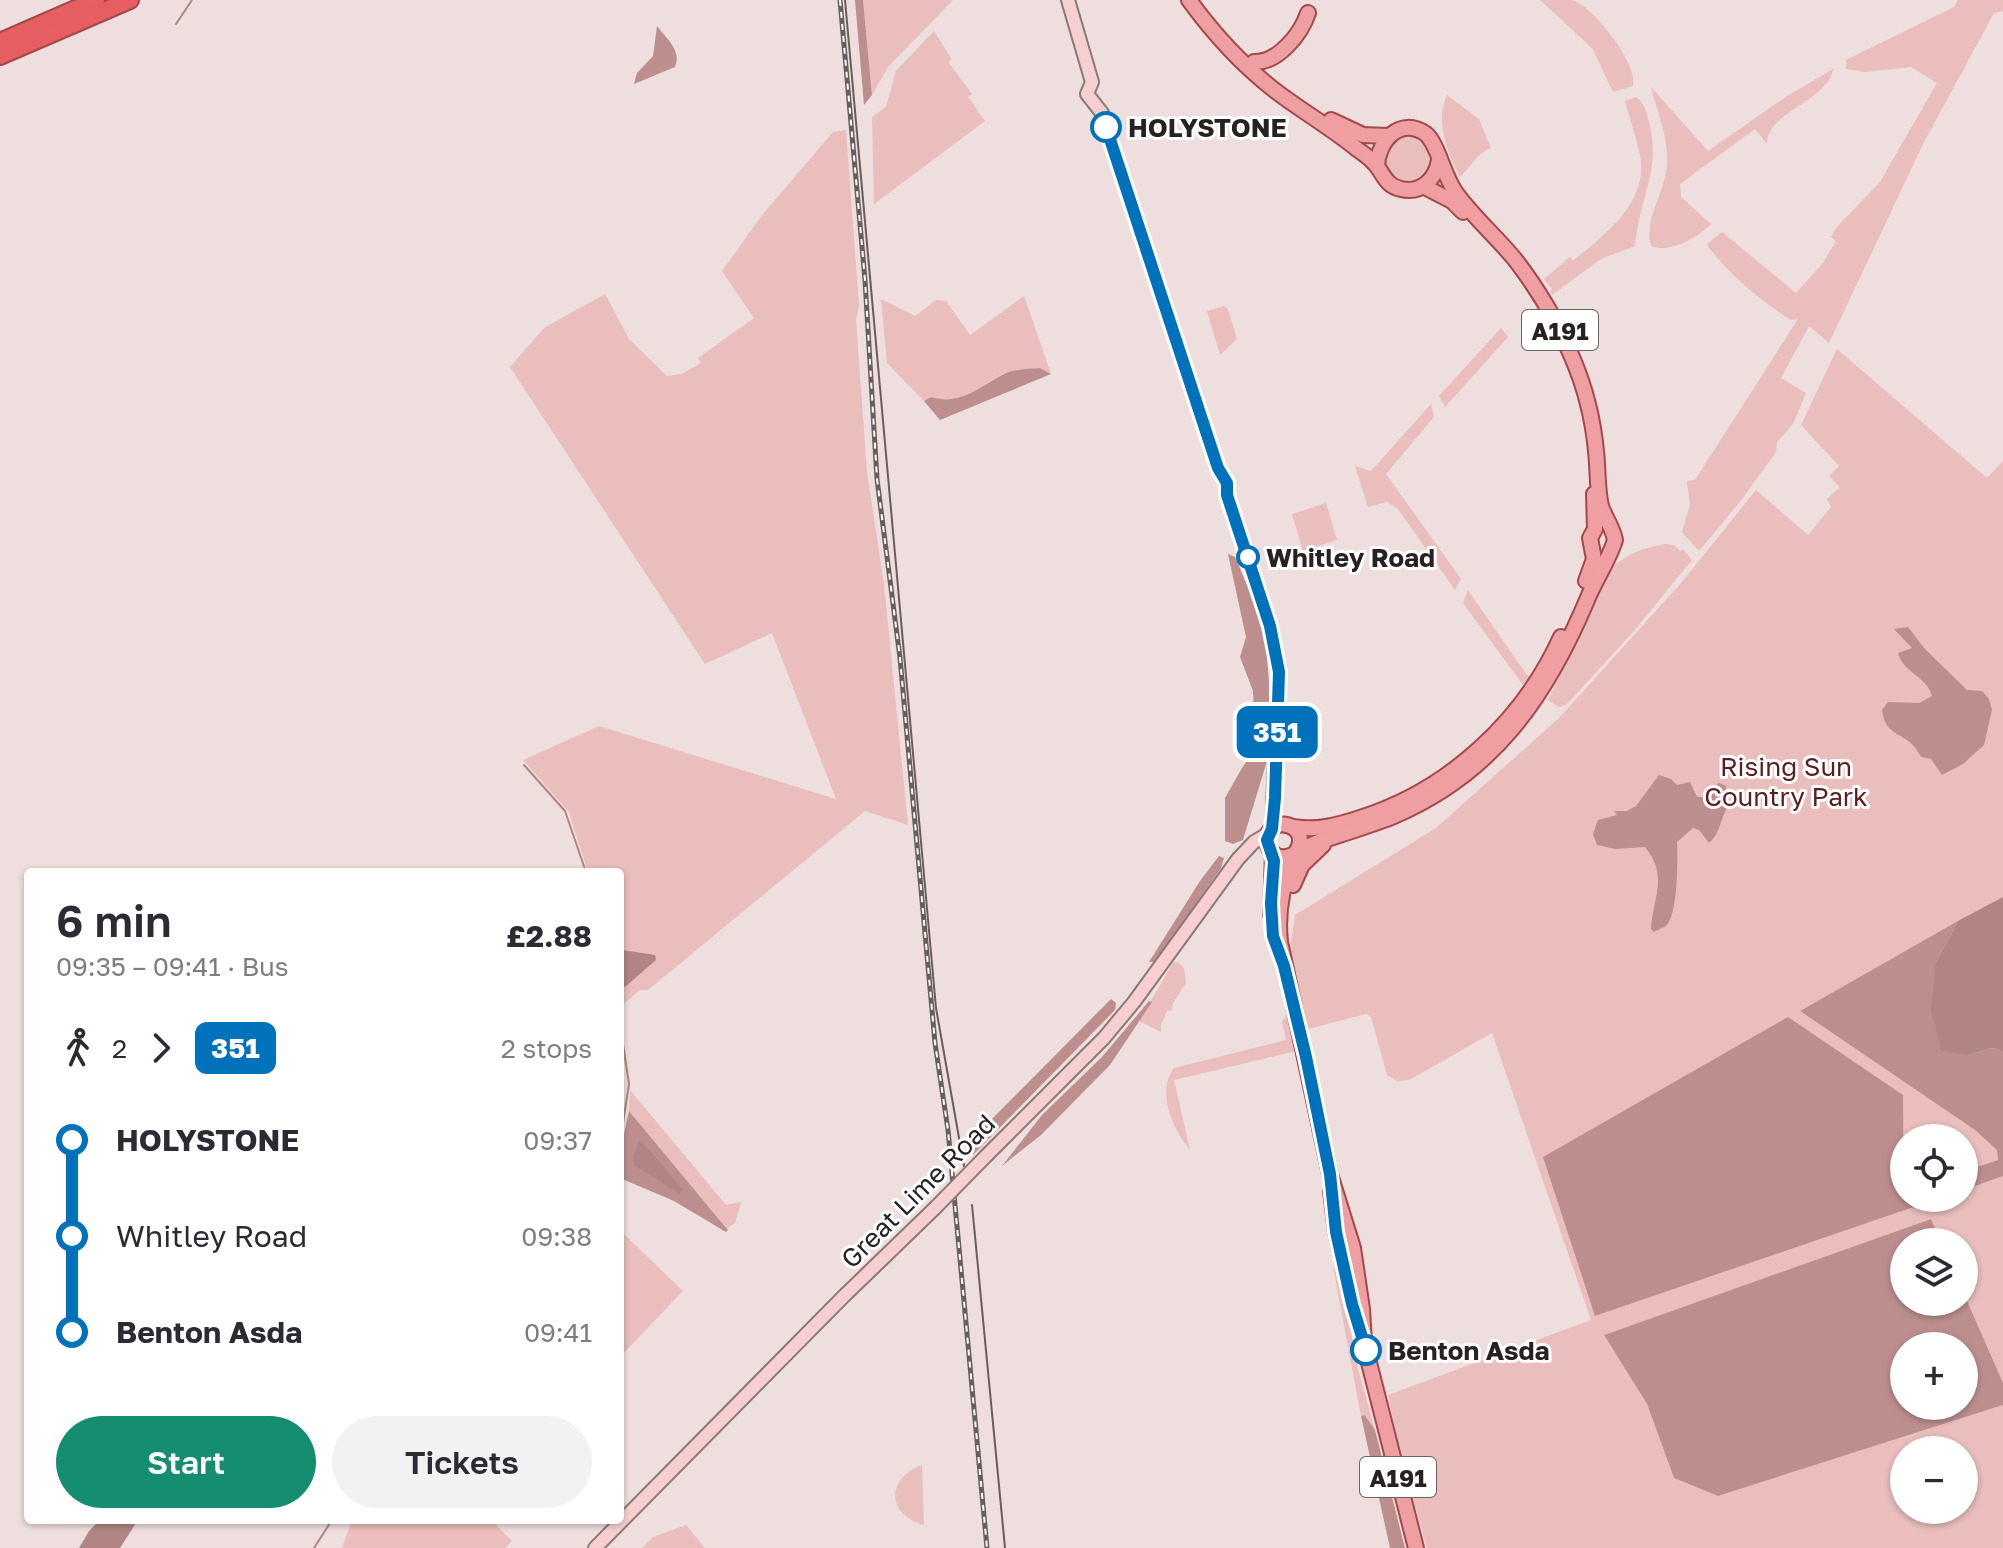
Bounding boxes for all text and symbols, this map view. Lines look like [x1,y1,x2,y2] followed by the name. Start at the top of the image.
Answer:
[1091,112,1121,142] marker: HOLYSTONE
[1128,112,1287,143] place label: HOLYSTONE
[1522,310,1598,350] road number: A191
[1266,542,1435,573] place label: Whitley Road
[1237,546,1259,568] marker: Whitley Road
[1231,706,1323,758] line badge: 351
[1253,715,1301,748] text: 351
[1704,751,1868,812] park label: Rising Sun Country Park
[56,894,172,947] text: 6 min
[506,918,592,954] text: £2.88
[56,951,289,982] text: 09:35 – 09:41 · Bus
[56,1026,100,1070] icon: walk
[139,1026,183,1070] icon: forward
[211,1031,260,1064] text: 351
[112,1033,127,1064] text: 2
[501,1033,592,1064] text: 2 stops
[835,1108,1001,1274] street label: Great Lime Road
[116,1122,299,1158] text: HOLYSTONE
[1890,1124,1978,1524] map controls
[1890,1124,1978,1212] button: locate
[523,1125,592,1156] text: 09:37
[116,1218,307,1254] text: Whitley Road
[521,1221,592,1252] text: 09:38
[1890,1228,1978,1316] button: layers
[116,1314,302,1350] text: Benton Asda
[524,1317,592,1348] text: 09:41
[1890,1332,1978,1420] button: +
[1351,1335,1381,1365] marker: Benton Asda
[1388,1335,1550,1366] place label: Benton Asda
[56,1416,316,1508] button: Start
[332,1416,592,1508] button: Tickets
[1890,1436,1978,1524] button: −
[1360,1457,1436,1497] road number: A191

